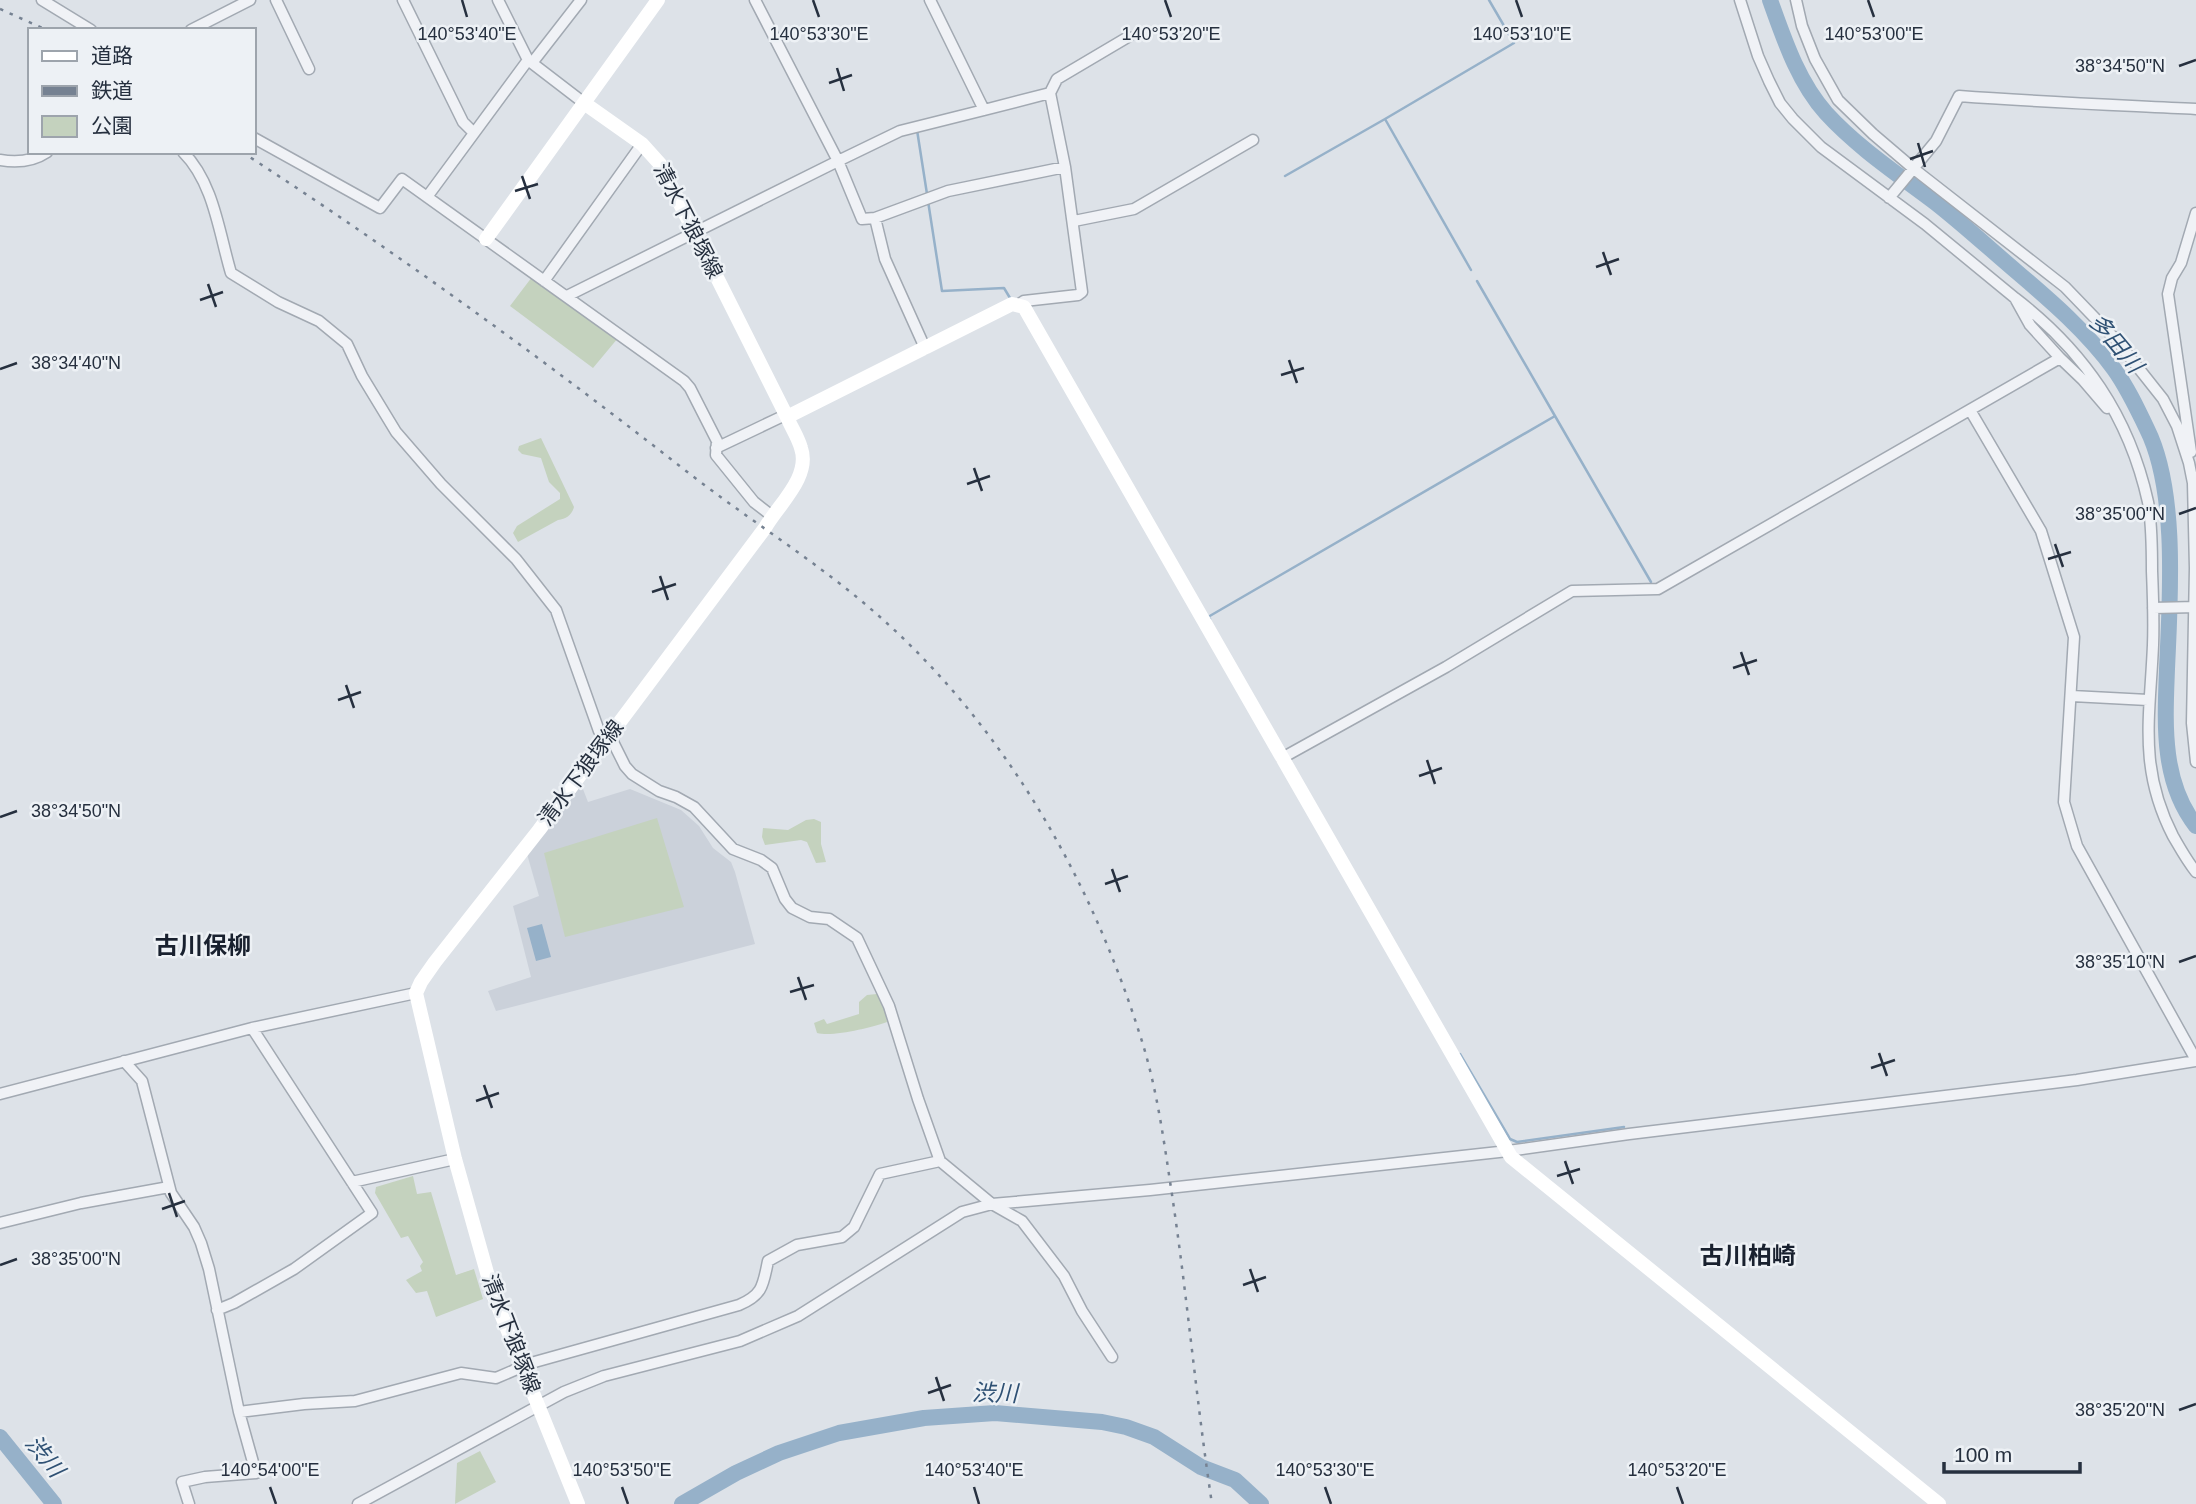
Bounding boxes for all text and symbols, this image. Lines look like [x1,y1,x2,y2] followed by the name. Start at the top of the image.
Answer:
[417,24,517,44] text: 140°53'40"E
[769,24,869,44] text: 140°53'30"E
[1121,24,1221,44] text: 140°53'20"E
[1472,24,1572,44] text: 140°53'10"E
[1824,24,1924,44] text: 140°53'00"E
[28,28,256,154] legend
[91,44,133,67] text: 道路
[2075,56,2165,76] text: 38°34'50"N
[91,79,133,102] text: 鉄道
[91,114,133,137] text: 公園
[650,159,727,282] street label: 清水下狼塚線
[2084,308,2150,380] water label: 多田川
[31,353,121,373] text: 38°34'40"N
[2075,504,2165,524] text: 38°35'00"N
[534,715,628,830] street label: 清水下狼塚線
[31,801,121,821] text: 38°34'50"N
[155,932,251,959] district label: 古川保柳
[2075,952,2165,972] text: 38°35'10"N
[1700,1242,1796,1269] district label: 古川柏崎
[31,1249,121,1269] text: 38°35'00"N
[478,1271,545,1397] street label: 清水下狼塚線
[972,1380,1021,1406] water label: 渋川
[2075,1400,2165,1420] text: 38°35'20"N
[20,1430,71,1484] water label: 渋川
[1944,1430,2080,1474] scale bar
[1954,1443,2012,1466] text: 100 m
[220,1460,320,1480] text: 140°54'00"E
[572,1460,672,1480] text: 140°53'50"E
[924,1460,1024,1480] text: 140°53'40"E
[1275,1460,1375,1480] text: 140°53'30"E
[1627,1460,1727,1480] text: 140°53'20"E

